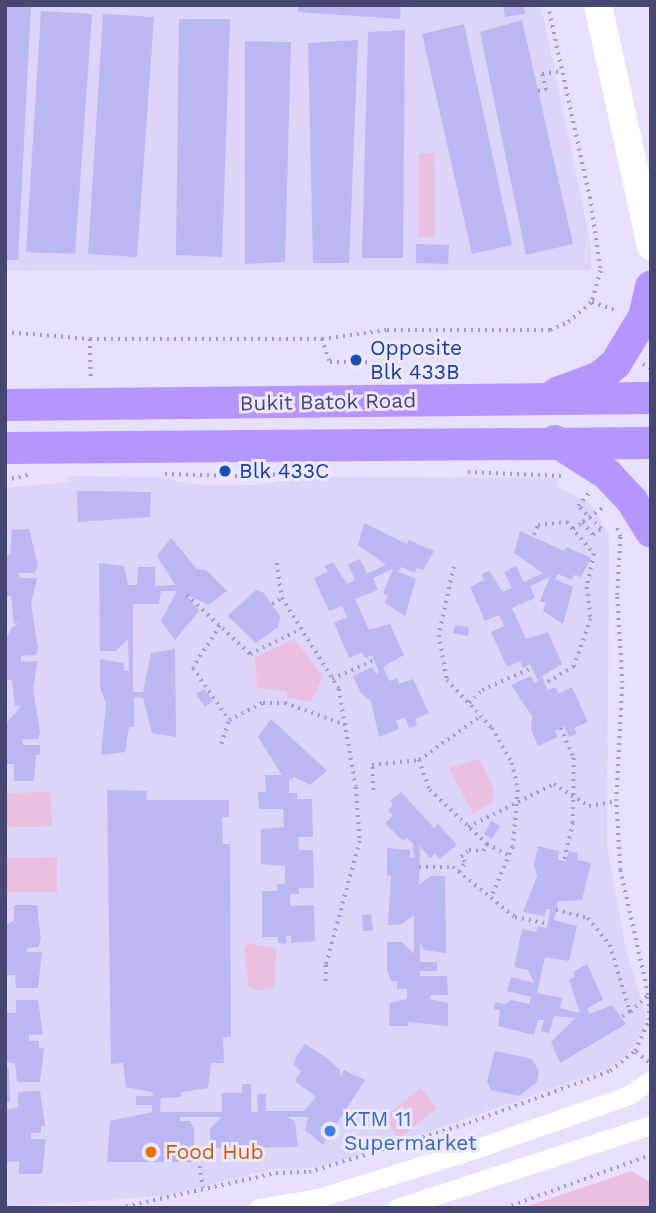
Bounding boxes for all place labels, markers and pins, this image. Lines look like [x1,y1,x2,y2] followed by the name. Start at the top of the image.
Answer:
[370,335,462,385] place label: Opposite Blk 433B
[348,352,364,368] marker: Opposite Blk 433B
[239,458,330,484] place label: Blk 433C
[217,463,233,479] marker: Blk 433C
[344,1106,477,1156] place label: KTM 11 Supermarket
[322,1123,338,1139] marker: KTM 11 Supermarket
[165,1139,264,1165] place label: Food Hub
[143,1144,159,1160] marker: Food Hub

